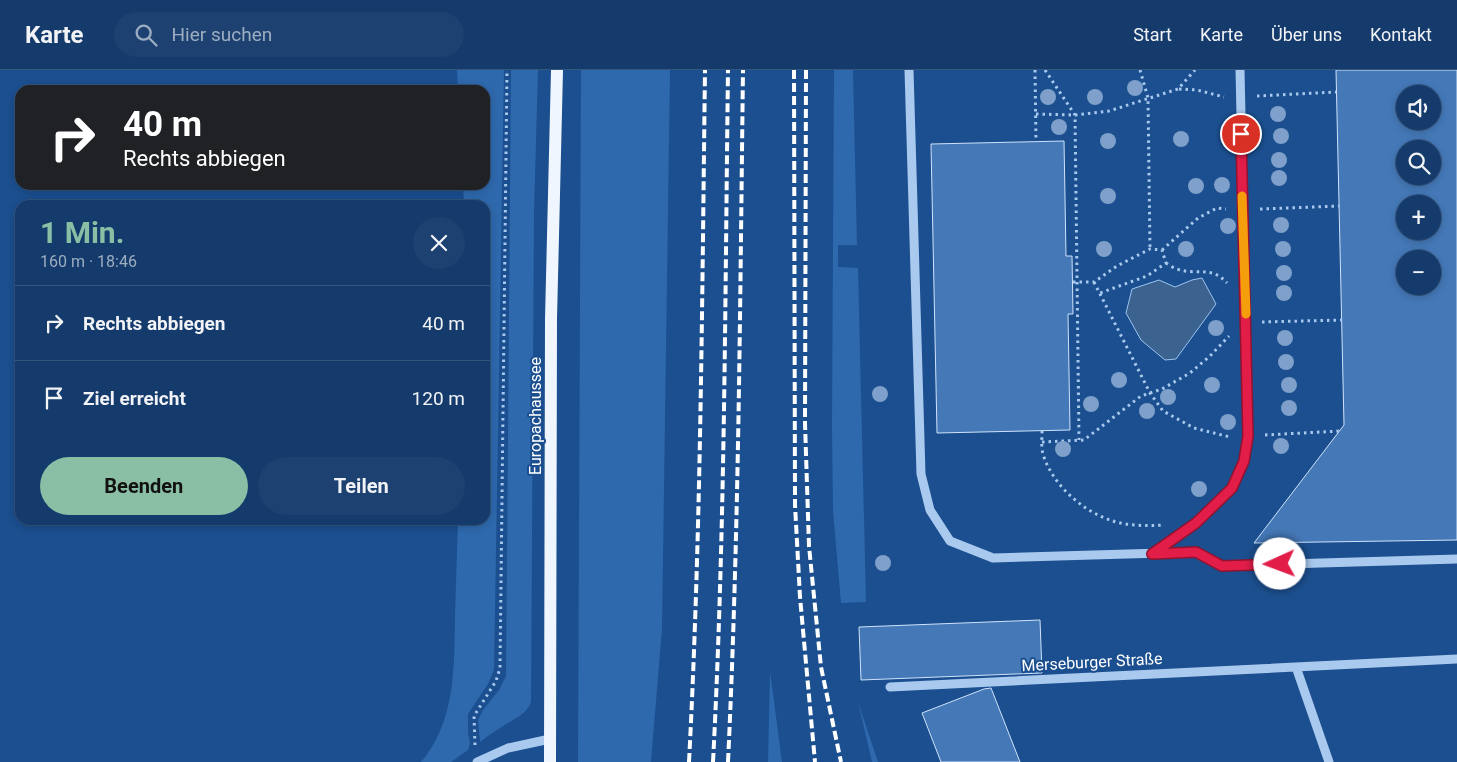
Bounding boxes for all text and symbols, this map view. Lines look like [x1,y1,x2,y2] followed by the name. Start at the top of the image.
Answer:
[114,12,464,57] search box
[25,21,84,49] text: Karte
[132,21,160,49] icon: search
[172,23,272,46] text: Hier suchen
[1133,24,1172,45] text: Start
[1200,24,1243,45] text: Karte
[1271,24,1342,45] text: Über uns
[1370,24,1432,45] text: Kontakt
[1396,85,1441,295] map controls
[1396,85,1441,130] button: sound
[123,104,202,145] text: 40 m
[40,105,105,170] icon: right
[1220,113,1262,155] pin
[1227,120,1255,148] icon: arrive
[1396,140,1441,185] button: search
[123,146,286,171] text: Rechts abbiegen
[1396,195,1441,240] button: +
[40,215,124,250] text: 1 Min.
[413,217,465,269] button: close
[1396,250,1441,295] button: −
[40,252,137,271] text: 160 m · 18:46
[40,309,68,337] icon: right
[83,312,225,335] text: Rechts abbiegen
[422,312,465,335] text: 40 m
[526,357,545,475] street label: Europachaussee
[40,384,68,412] icon: arrive
[83,387,186,410] text: Ziel erreicht
[412,387,465,410] text: 120 m
[40,457,248,515] button: Beenden
[258,457,465,515] button: Teilen
[1253,537,1305,589] position arrow
[1021,649,1163,675] street label: Merseburger Straße

